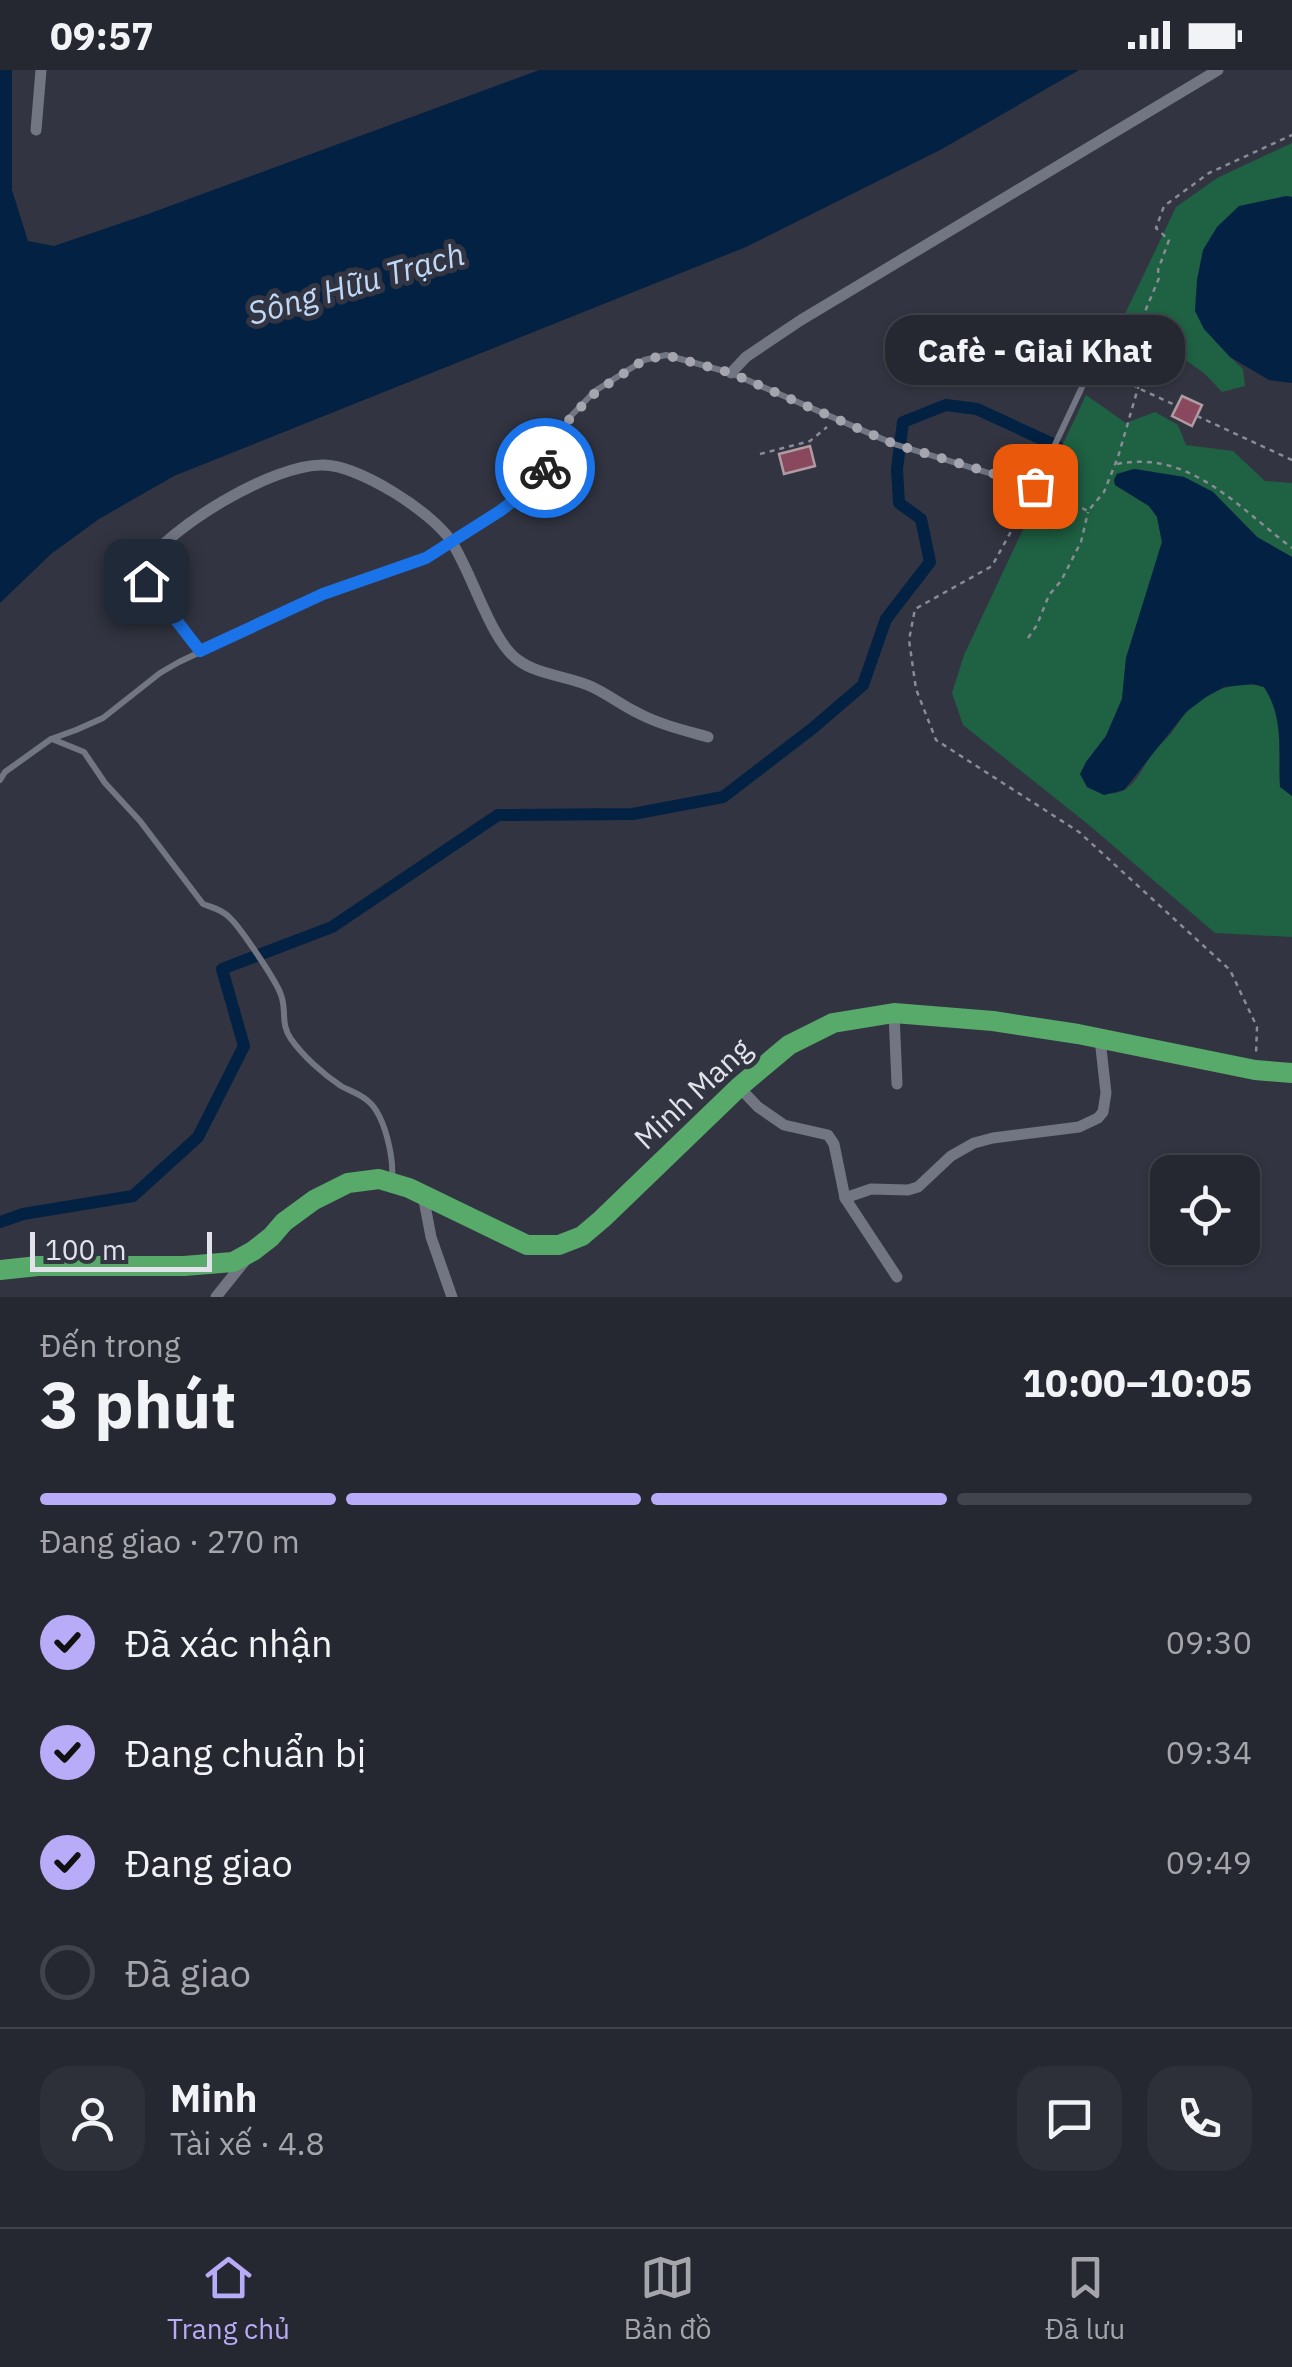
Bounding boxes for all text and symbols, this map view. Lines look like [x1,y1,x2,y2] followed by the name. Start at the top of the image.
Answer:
[50,11,154,60] text: 09:57
[243,232,469,334] water label: Sông Hữu Trạch
[885,316,1185,386] callout: Cafè - Giai Khat
[917,329,1153,371] text: Cafè - Giai Khat
[495,418,595,518] courier
[518,441,573,496] icon: bike
[993,444,1078,529] pin
[1008,459,1063,514] icon: bag
[104,539,189,624] pin
[119,554,174,609] icon: home
[625,1029,759,1157] street label: Minh Mang
[1150,1155,1260,1265] map controls
[1150,1155,1260,1265] button: locate
[30,1227,212,1272] scale bar
[45,1231,126,1268] text: 100 m
[40,1324,181,1366] text: Đến trong
[1022,1358,1252,1407] text: 10:00–10:05
[40,1361,236,1446] text: 3 phút
[40,1520,300,1562] text: Đang giao · 270 m
[40,1615,95,1670] icon: check
[125,1618,333,1667] text: Đã xác nhận
[1166,1621,1252,1663] text: 09:30
[40,1725,95,1780] icon: check
[125,1728,366,1777] text: Đang chuẩn bị
[1166,1731,1252,1773] text: 09:34
[40,1835,95,1890] icon: check
[125,1838,293,1887] text: Đang giao
[1166,1841,1252,1883] text: 09:49
[125,1948,251,1997] text: Đã giao
[40,2066,145,2171] button: person
[1017,2066,1122,2171] button: chat
[1147,2066,1252,2171] button: phone
[170,2073,257,2122] text: Minh
[170,2122,325,2164] text: Tài xế · 4.8
[167,2250,290,2347] tab: Trang chủ
[624,2250,711,2347] tab: Bản đồ
[1045,2250,1125,2347] tab: Đã lưu

